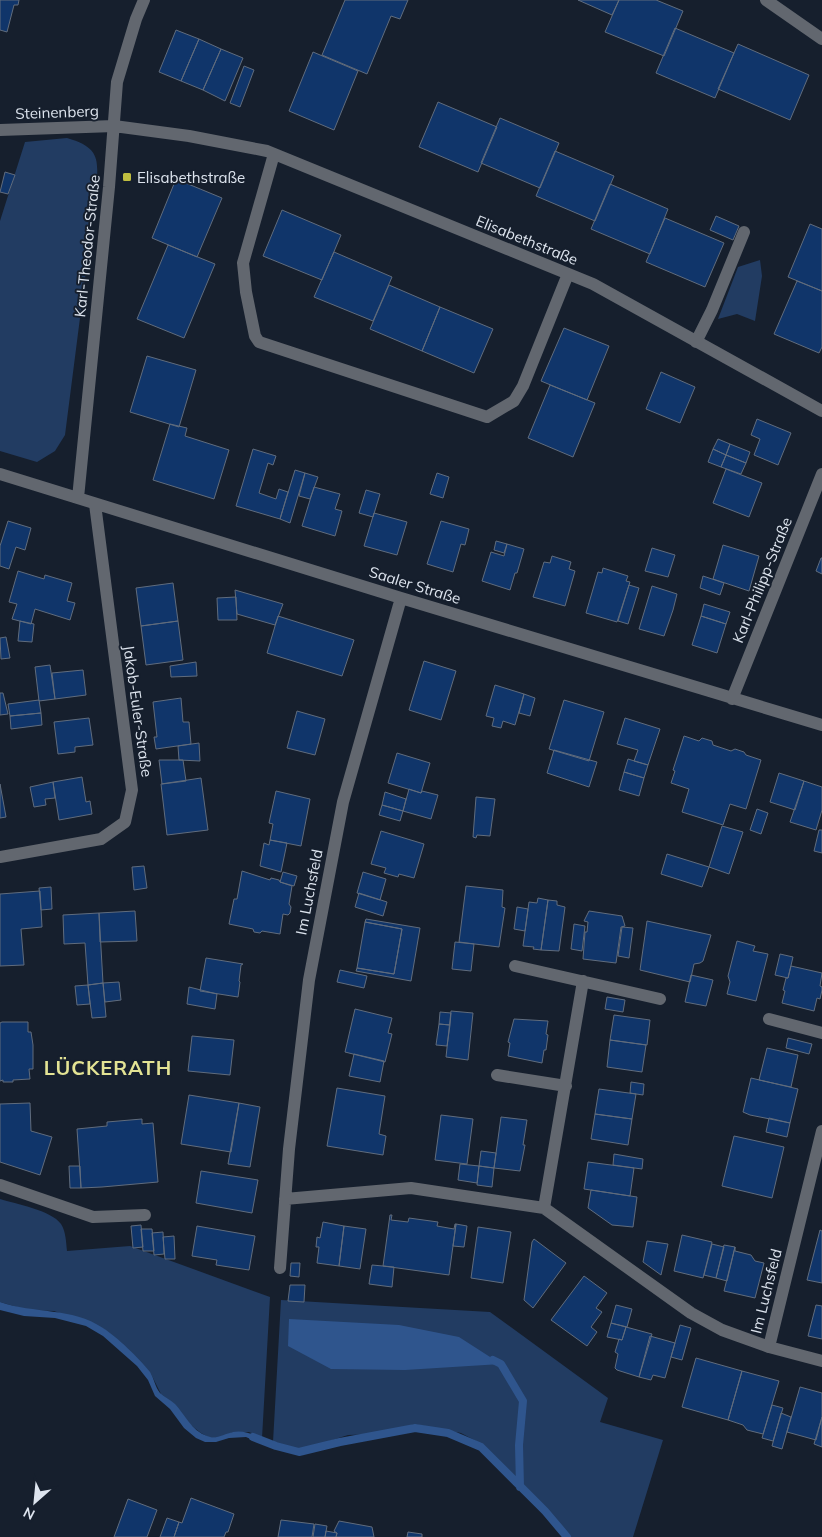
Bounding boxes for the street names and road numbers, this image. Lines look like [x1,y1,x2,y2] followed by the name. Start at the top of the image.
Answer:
[15,101,99,123] street label: Steinenberg
[70,174,104,318] street label: Karl-Theodor-Straße
[473,211,581,269] street label: Elisabethstraße
[728,514,796,646] street label: Karl-Philipp-Straße
[367,562,463,608] street label: Saaler Straße
[119,644,157,778] street label: Jakob-Euler-Straße
[291,848,327,936] street label: Im Luchsfeld
[746,1247,786,1335] street label: Im Luchsfeld

